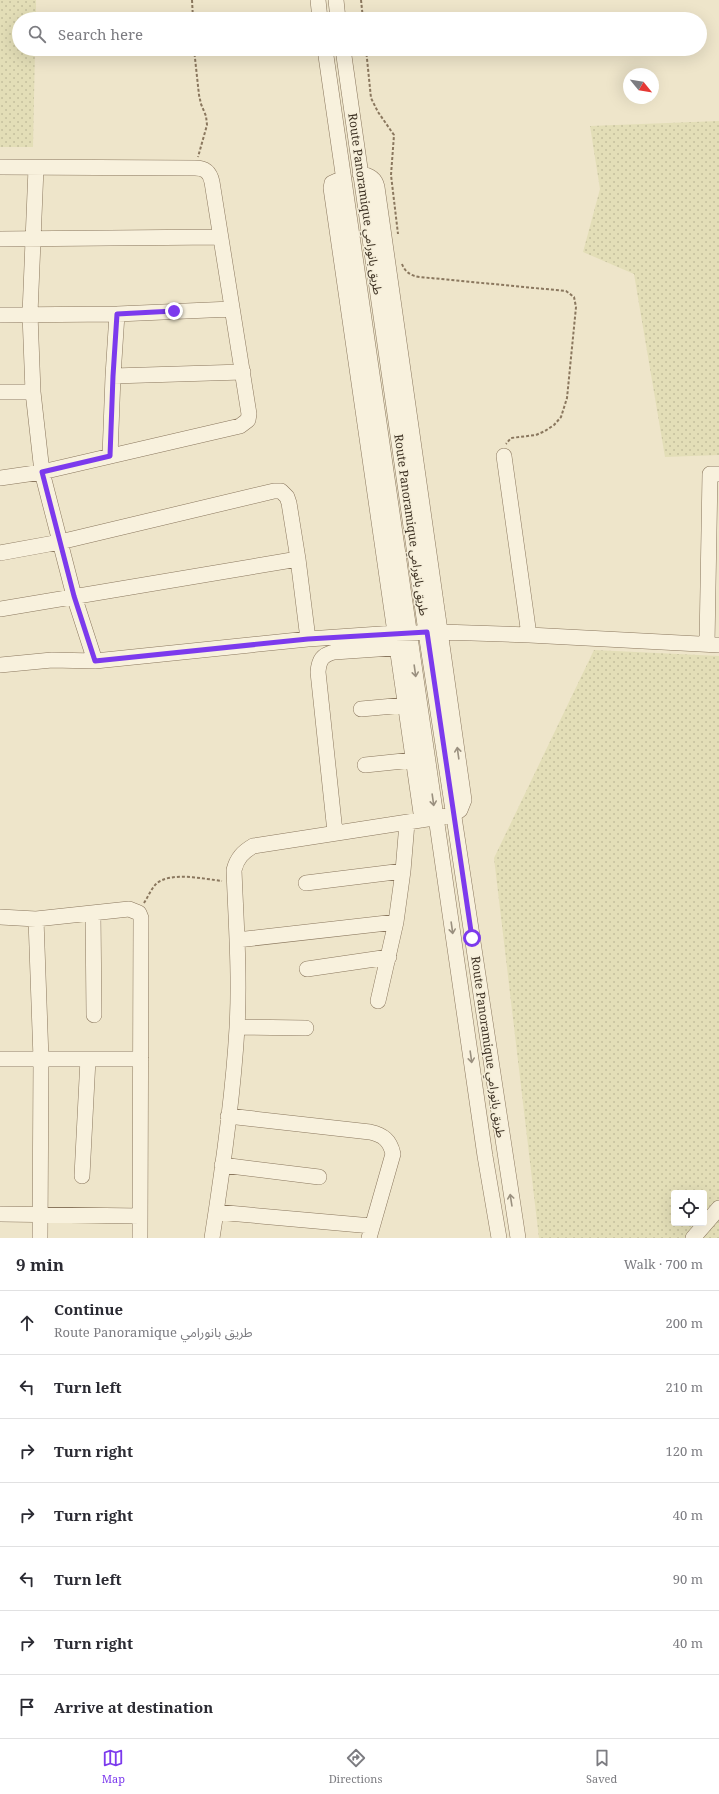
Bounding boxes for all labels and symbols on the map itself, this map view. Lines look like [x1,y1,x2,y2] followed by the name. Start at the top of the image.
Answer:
[623,68,659,104] north arrow
[343,112,387,296] street label: Route Panoramique طريق بانورامي
[165,302,183,320] route end
[389,433,433,617] street label: Route Panoramique طريق بانورامي
[411,664,419,677] one-way arrow
[454,747,462,760] one-way arrow
[429,793,437,806] one-way arrow
[448,921,456,934] one-way arrow
[463,929,481,947] route start
[466,955,510,1139] street label: Route Panoramique طريق بانورامي
[467,1050,475,1063] one-way arrow
[507,1193,515,1206] one-way arrow

